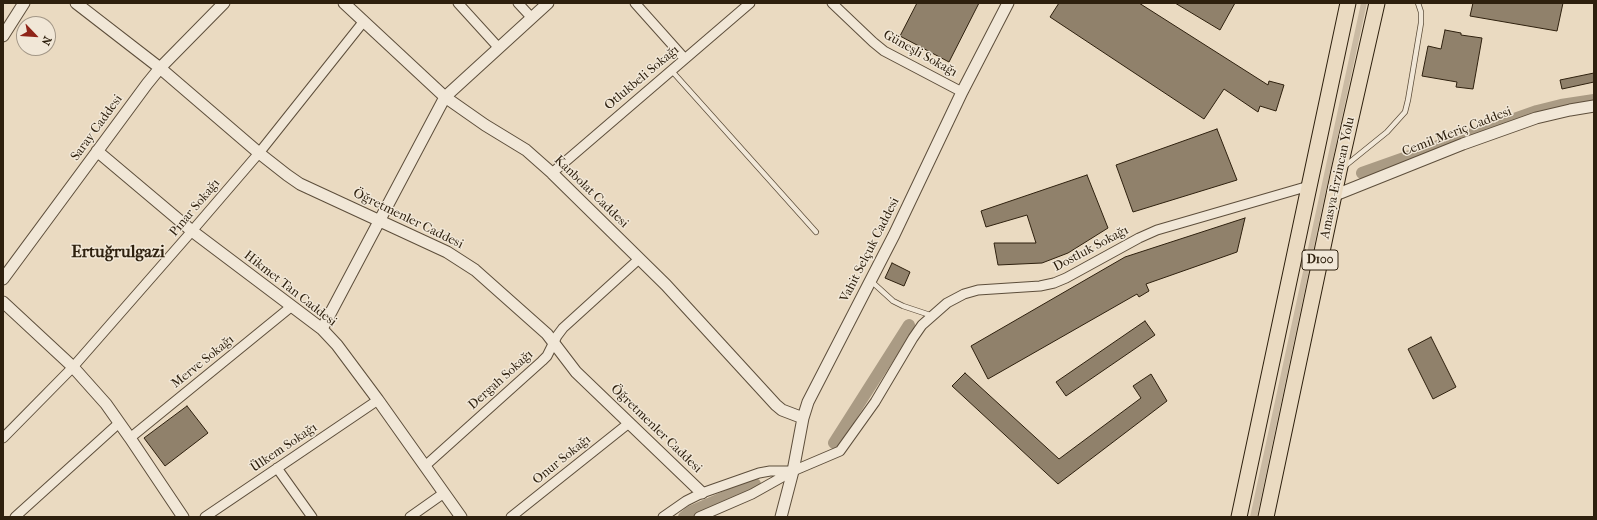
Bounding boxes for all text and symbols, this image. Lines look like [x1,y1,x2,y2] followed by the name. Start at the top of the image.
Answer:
[16,16,56,56] north arrow
[880,27,960,81] street label: Güneşli Sokağı
[39,34,54,47] text: N
[602,42,682,114] street label: Otlukbeli Sokağı
[68,92,126,164] street label: Saray Caddesi
[1400,104,1514,160] street label: Cemil Meriç Caddesi
[1318,116,1358,240] street label: Amasya-Erzincan Yolu
[551,153,631,231] street label: Kanbolat Caddesi
[166,176,224,240] street label: Pınar Sokağı
[350,186,466,252] street label: Öğretmenler Caddesi
[837,195,903,305] street label: Vahit Selçuk Caddesi
[1051,223,1131,275] street label: Dostluk Sokağı
[71,243,165,263] district label: Ertuğrulgazi
[241,248,339,330] street label: Hikmet Tan Caddesi
[1302,250,1338,270] road number: D100
[169,332,237,392] street label: Merve Sokağı
[465,347,537,413] street label: Dergah Sokağı
[607,381,705,477] street label: Öğretmenler Caddesi
[248,420,320,476] street label: Ülkem Sokağı
[530,432,594,488] street label: Onur Sokağı

